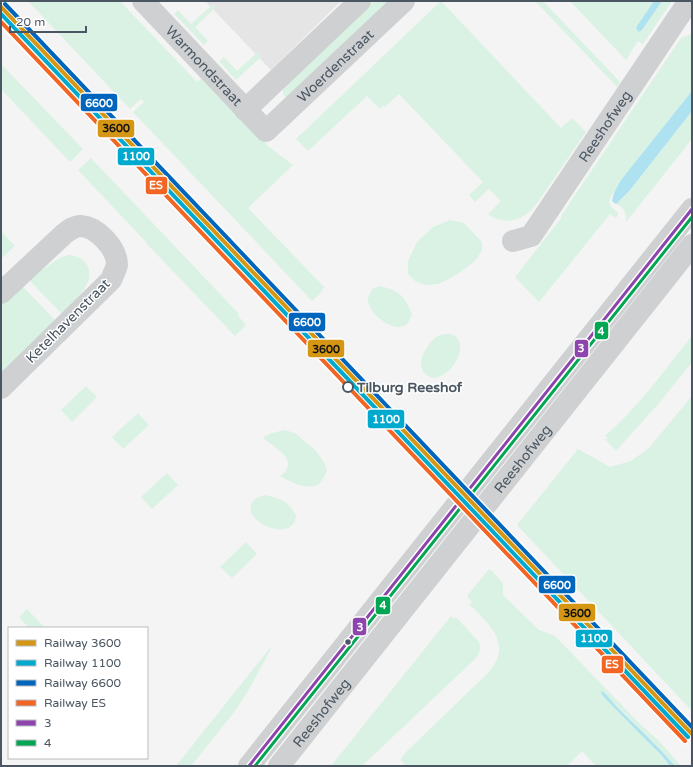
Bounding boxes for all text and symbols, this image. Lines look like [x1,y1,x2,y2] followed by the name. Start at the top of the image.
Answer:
[10,8,86,34] scale bar
[16,15,45,29] text: 20 m
[162,22,247,110] street label: Warmondstraat
[293,25,377,106] street label: Woerdenstraat
[575,87,635,165] street label: Reeshofweg
[80,93,118,112] line badge: 6600
[85,97,113,110] text: 6600
[97,119,135,138] line badge: 3600
[102,122,130,135] text: 3600
[117,147,155,166] line badge: 1100
[122,150,150,163] text: 1100
[145,176,168,195] line badge: ES
[149,179,163,192] text: ES
[22,275,114,367] street label: Ketelhavenstraat
[288,312,326,332] line badge: 6600
[293,316,321,329] text: 6600
[594,321,609,340] line badge: 4
[598,325,605,338] text: 4
[307,339,345,358] line badge: 3600
[574,339,589,358] line badge: 3
[578,342,585,355] text: 3
[312,343,340,356] text: 3600
[356,379,463,396] place label: Tilburg Reeshof
[342,381,354,393] marker: Tilburg Reeshof
[367,409,405,429] line badge: 1100
[372,413,400,426] text: 1100
[490,421,555,496] street label: Reeshofweg
[538,575,576,594] line badge: 6600
[543,579,571,592] text: 6600
[375,596,391,615] line badge: 4
[380,599,387,612] text: 4
[558,603,596,622] line badge: 3600
[563,607,591,620] text: 3600
[352,617,367,636] line badge: 3
[357,621,364,634] text: 3
[8,627,148,759] legend
[575,629,613,648] line badge: 1100
[580,632,608,645] text: 1100
[44,636,122,650] text: Railway 3600
[343,637,353,647] unlabelled marker
[601,655,624,674] line badge: ES
[44,656,122,670] text: Railway 1100
[605,658,619,671] text: ES
[289,675,354,750] street label: Reeshofweg
[44,676,122,690] text: Railway 6600
[44,696,106,710] text: Railway ES
[44,716,52,730] text: 3
[44,736,52,750] text: 4

